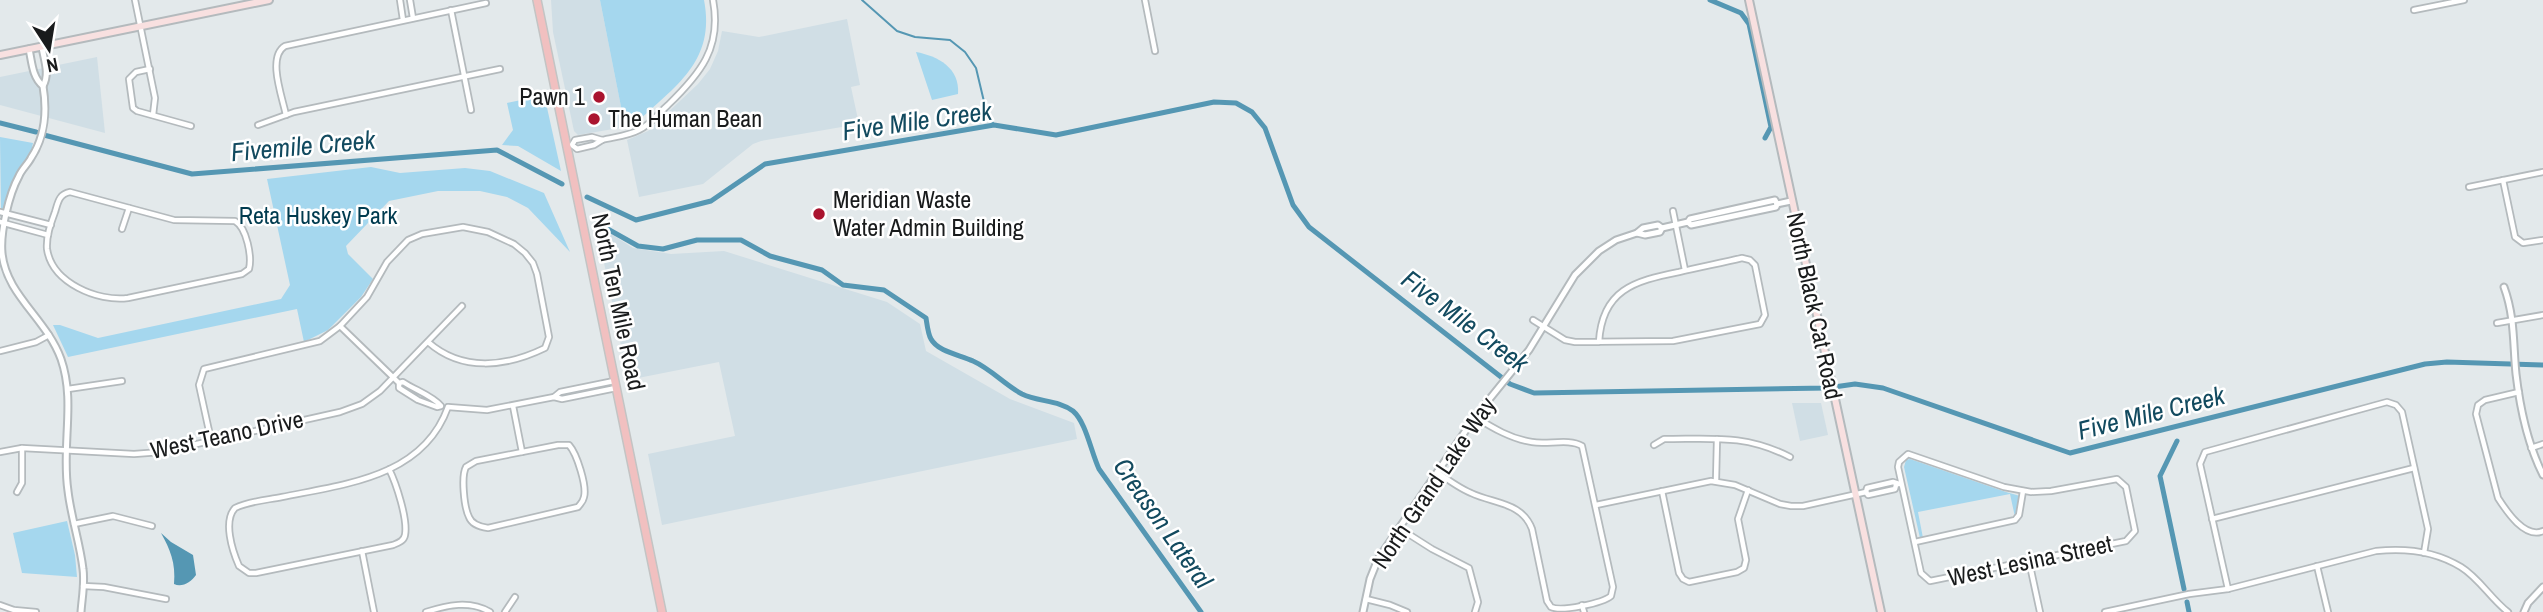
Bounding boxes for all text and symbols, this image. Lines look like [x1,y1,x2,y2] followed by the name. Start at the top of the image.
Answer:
[14,14,84,84] north arrow
[44,52,61,80] text: N
[519,80,585,112] place label: Pawn 1
[591,89,607,105] marker: Pawn 1
[840,93,995,148] water label: Five Mile Creek
[608,102,762,134] place label: The Human Bean
[586,111,602,127] marker: The Human Bean
[229,122,378,169] water label: Fivemile Creek
[833,183,1024,243] place label: Meridian Waste Water Admin Building
[239,199,397,231] park label: Reta Huskey Park
[811,206,827,222] marker: Meridian Waste Water Admin Building
[1780,209,1850,402] street label: North Black Cat Road
[585,210,653,393] street label: North Ten Mile Road
[1395,261,1537,381] water label: Five Mile Creek
[2074,377,2229,448] water label: Five Mile Creek
[1364,390,1503,575] street label: North Grand Lake Way
[147,402,306,466] street label: West Teano Drive
[1106,451,1222,596] water label: Creason Lateral
[1945,527,2115,593] street label: West Lesina Street

